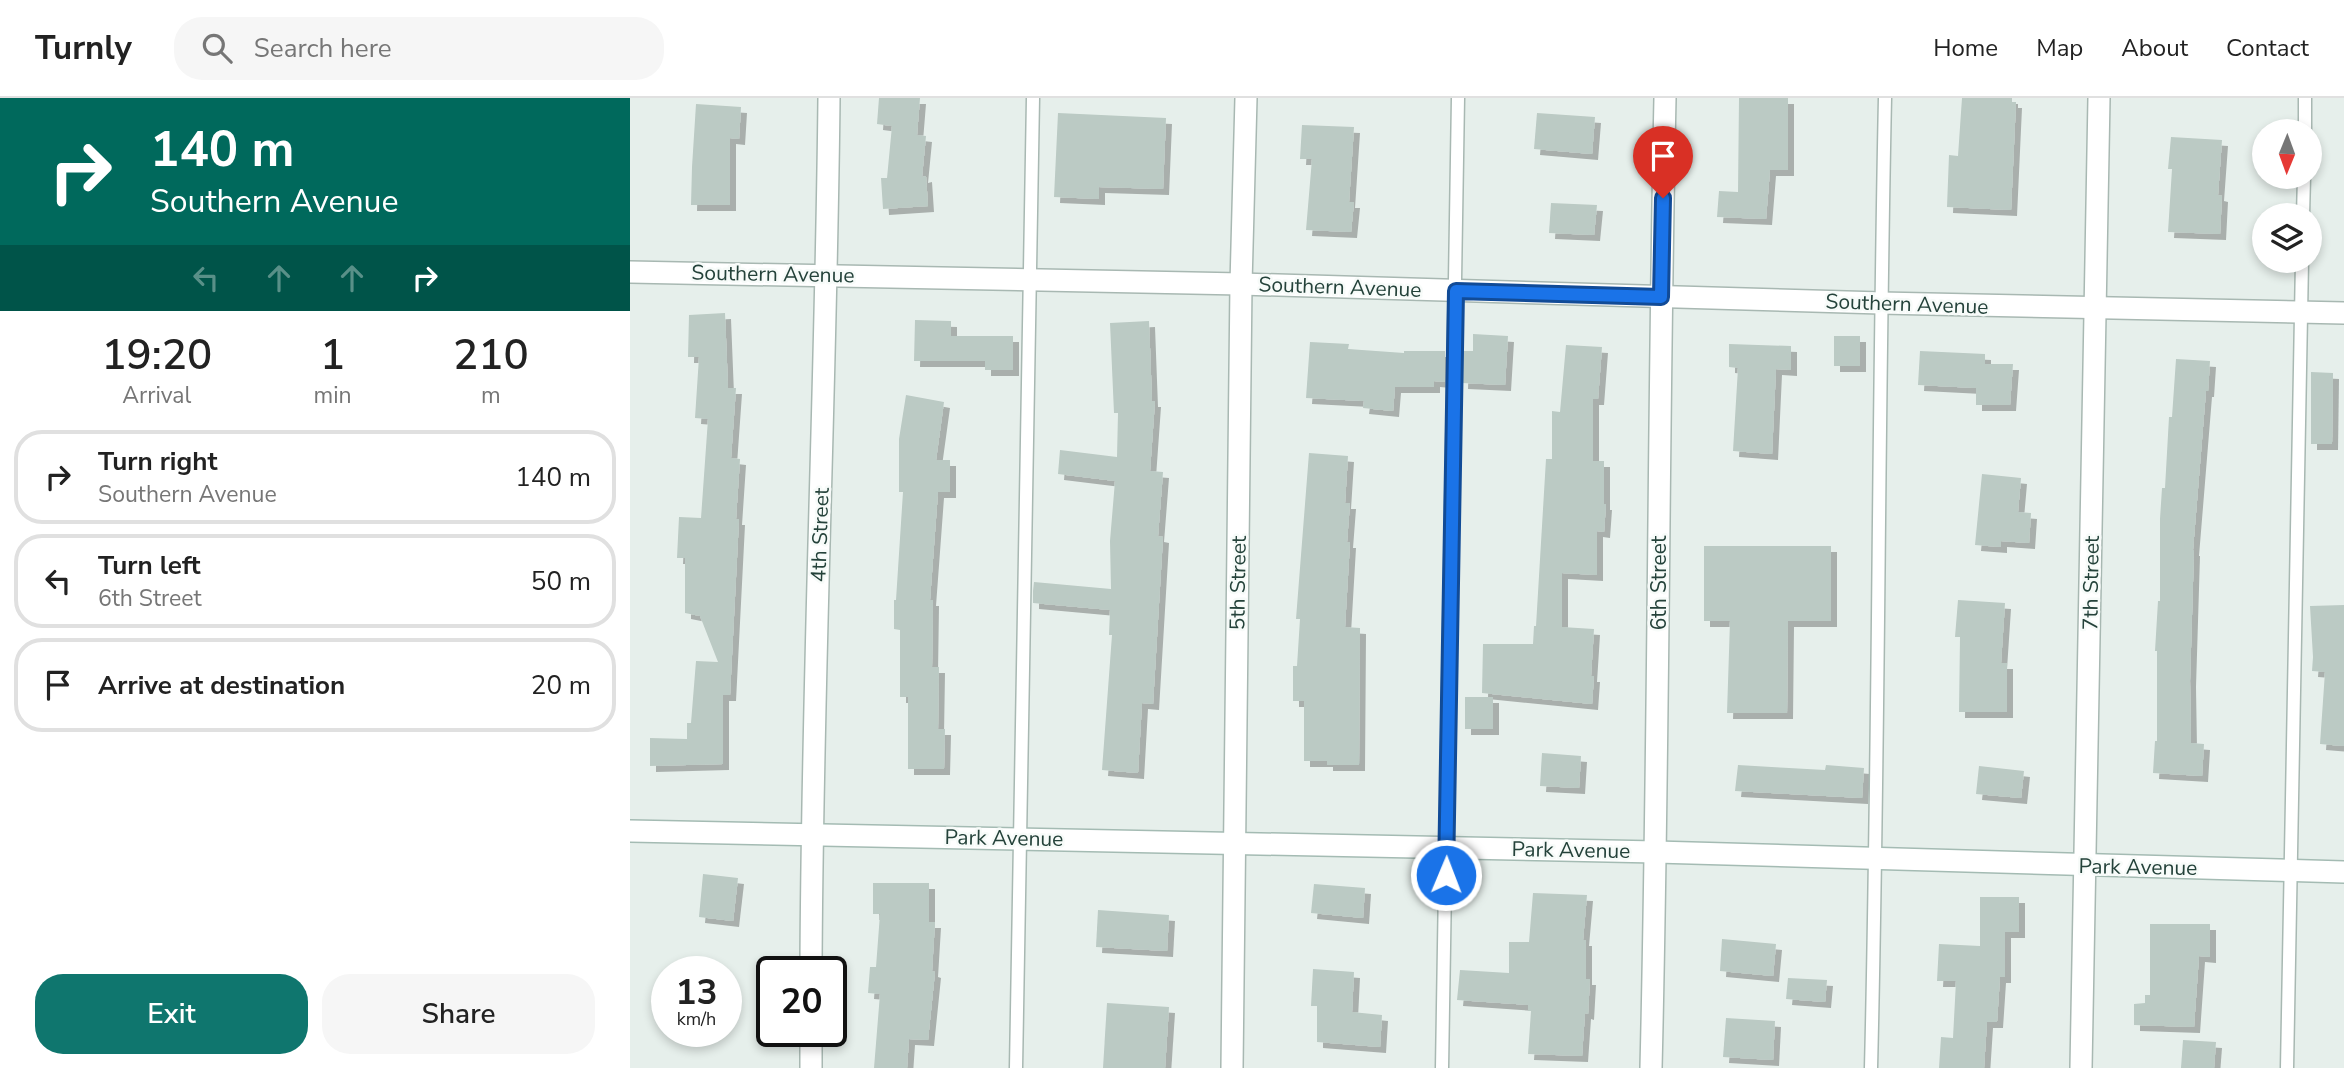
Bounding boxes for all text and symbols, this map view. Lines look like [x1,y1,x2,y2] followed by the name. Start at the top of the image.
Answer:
[174,17,664,80] search box
[35,26,132,71] text: Turnly
[198,29,236,67] icon: search
[254,31,392,66] text: Search here
[1933,32,1998,64] text: Home
[2036,32,2083,64] text: Map
[2121,32,2188,64] text: About
[2226,32,2309,64] text: Contact
[150,116,294,183] text: 140 m
[2252,119,2322,189] north arrow
[2252,119,2322,273] map controls
[35,126,126,217] icon: right
[1633,126,1693,198] pin
[1644,137,1682,175] icon: arrive
[150,180,399,223] text: Southern Avenue
[2252,203,2322,273] button: layers
[187,259,225,297] icon: left
[260,259,298,297] icon: ahead
[333,259,371,297] icon: ahead
[406,259,444,297] icon: right
[691,259,855,289] street label: Southern Avenue
[1258,270,1422,304] street label: Southern Avenue
[1825,287,1989,321] street label: Southern Avenue
[101,327,212,384] text: 19:20
[320,327,345,384] text: 1
[453,327,529,384] text: 210
[122,380,191,411] text: Arrival
[314,380,352,411] text: min
[481,380,501,411] text: m
[98,444,217,479] text: Turn right
[39,458,77,496] icon: right
[515,460,591,495] text: 140 m
[98,479,277,510] text: Southern Avenue
[804,487,836,583] street label: 4th Street
[1223,535,1253,631] street label: 5th Street
[1645,535,1673,630] street label: 6th Street
[2076,535,2106,631] street label: 7th Street
[98,548,201,583] text: Turn left
[39,562,77,600] icon: left
[531,564,591,599] text: 50 m
[98,583,202,614] text: 6th Street
[39,666,77,704] icon: arrive
[98,668,345,703] text: Arrive at destination
[531,668,591,703] text: 20 m
[944,823,1064,853] street label: Park Avenue
[1511,835,1631,865] street label: Park Avenue
[1409,838,1483,912] position arrow
[2078,852,2198,882] street label: Park Avenue
[756,956,847,1047] speed limit sign: 20
[675,969,718,1016] text: 13
[35,974,308,1054] button: Exit
[322,974,595,1054] button: Share
[677,1007,716,1031] text: km/h

